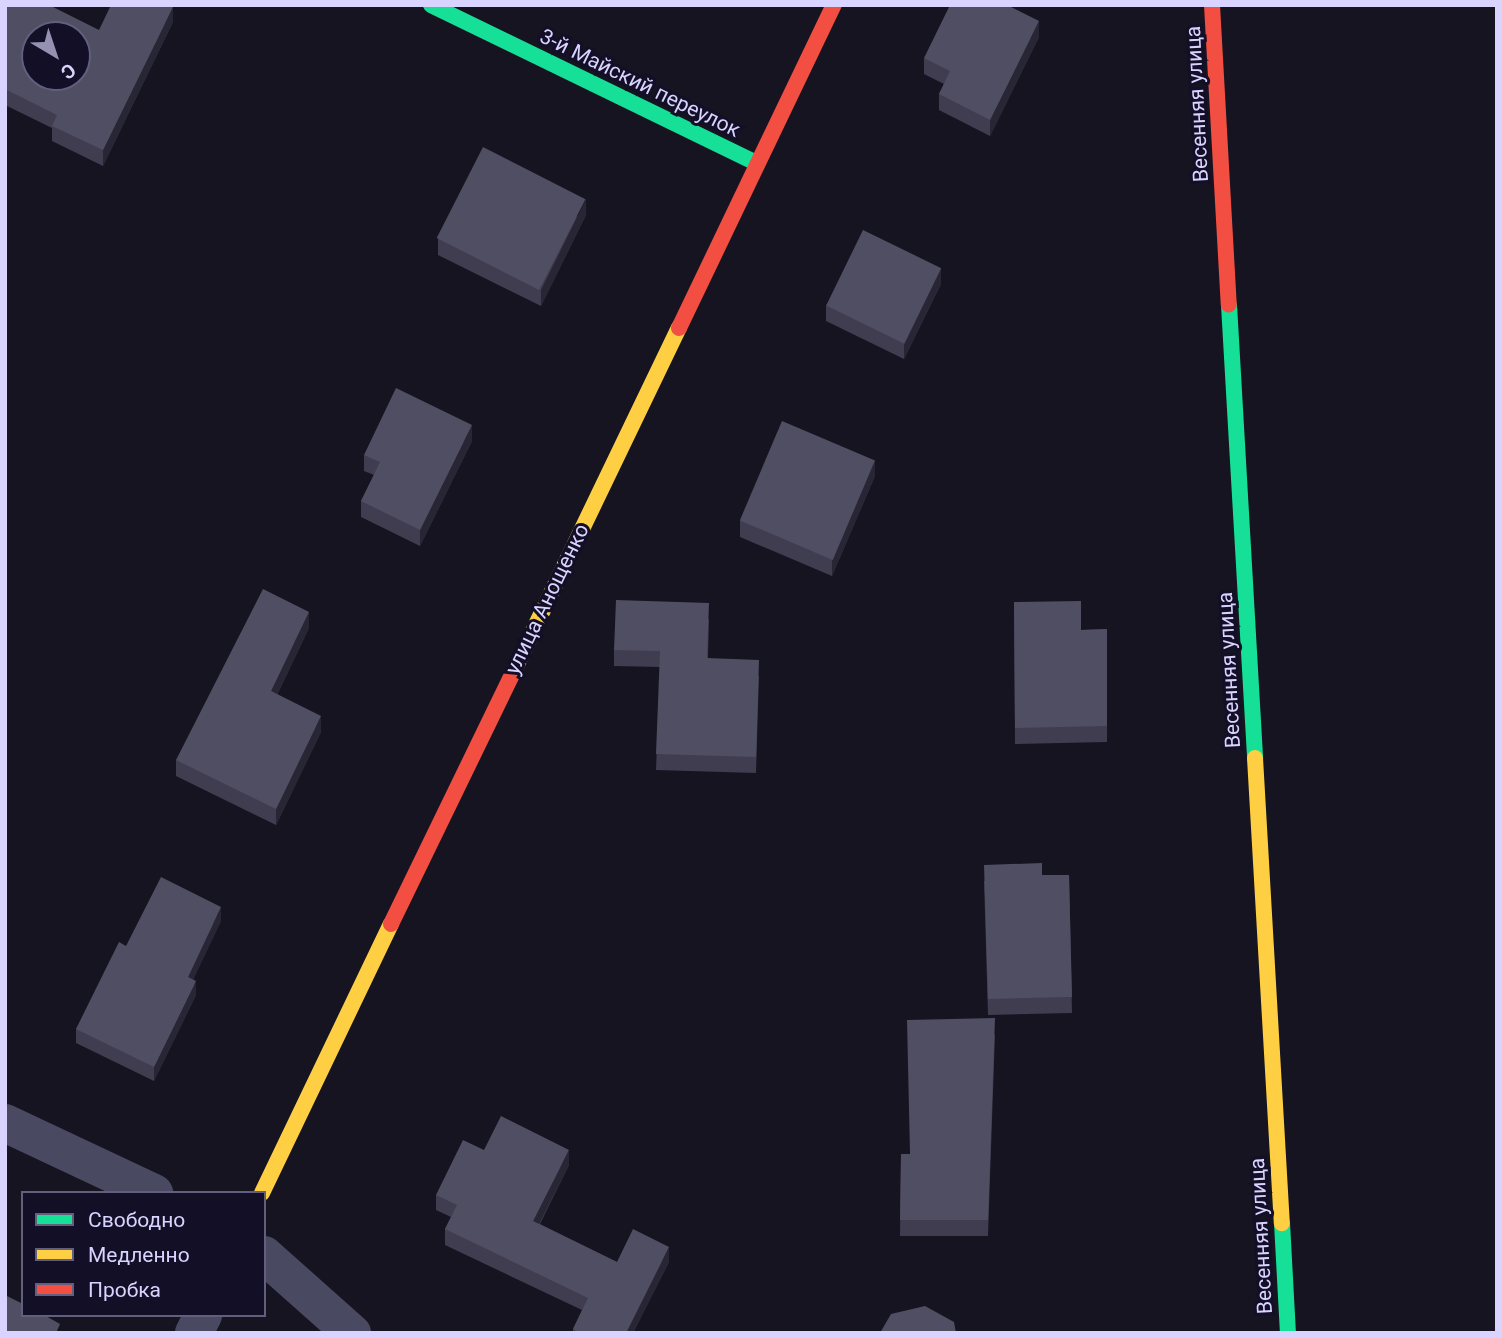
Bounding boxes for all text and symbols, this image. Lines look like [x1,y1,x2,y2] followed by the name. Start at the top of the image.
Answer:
[21,21,91,91] north arrow
[536,24,744,142] street label: 3-й Майский переулок
[1180,25,1214,183] street label: Весенняя улица
[56,58,80,84] text: С
[500,520,594,678] street label: улица Анощенко
[1212,591,1246,749] street label: Весенняя улица
[1244,1157,1278,1315] street label: Весенняя улица
[21,1191,266,1317] legend
[88,1208,185,1232] text: Свободно
[88,1243,190,1267] text: Медленно
[88,1278,161,1302] text: Пробка

